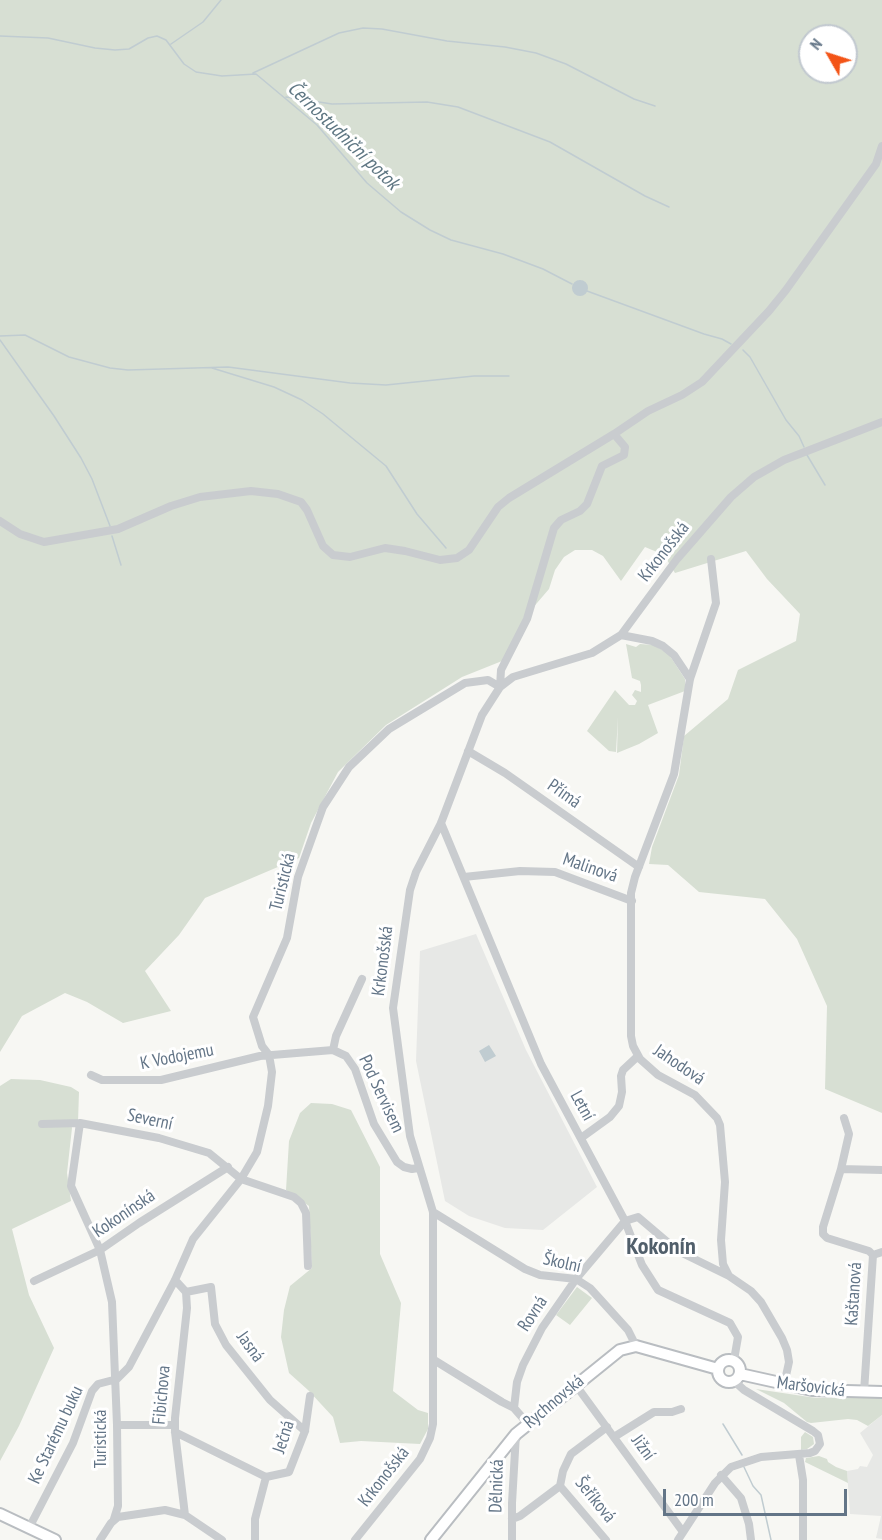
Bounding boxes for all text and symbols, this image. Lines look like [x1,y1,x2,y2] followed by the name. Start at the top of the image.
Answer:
[798,24,858,84] north arrow
[805,34,826,54] text: N
[282,77,404,195] water label: Černostudniční potok
[634,518,694,586] street label: Krkonošská
[543,775,585,813] street label: Přímá
[560,849,620,887] street label: Malinová
[265,851,301,913] street label: Turistická
[368,925,398,997] street label: Krkonošská
[138,1039,216,1075] street label: K Vodojemu
[649,1040,709,1090] street label: Jahodová
[354,1052,408,1136] street label: Pod Servisem
[565,1087,599,1125] street label: Letní
[125,1105,175,1135] street label: Severní
[89,1185,159,1243] street label: Kokonínská
[626,1233,696,1261] district label: Kokonín
[541,1248,583,1278] street label: Školní
[841,1262,867,1326] street label: Kaštanová
[514,1292,552,1336] street label: Rovná
[232,1327,268,1367] street label: Jasná
[149,1365,175,1425] street label: Fibichova
[519,1371,589,1433] street label: Rychnovská
[776,1372,846,1402] street label: Maršovická
[24,1383,88,1487] street label: Ke Starému buku
[90,1410,112,1468] street label: Turistická
[269,1418,299,1456] street label: Ječná
[626,1431,660,1465] street label: Jižní
[354,1443,414,1511] street label: Krkonošská
[485,1459,509,1513] street label: Dělnická
[570,1473,620,1527] street label: Šeříková
[666,1477,850,1515] scale bar
[674,1488,714,1511] text: 200 m

